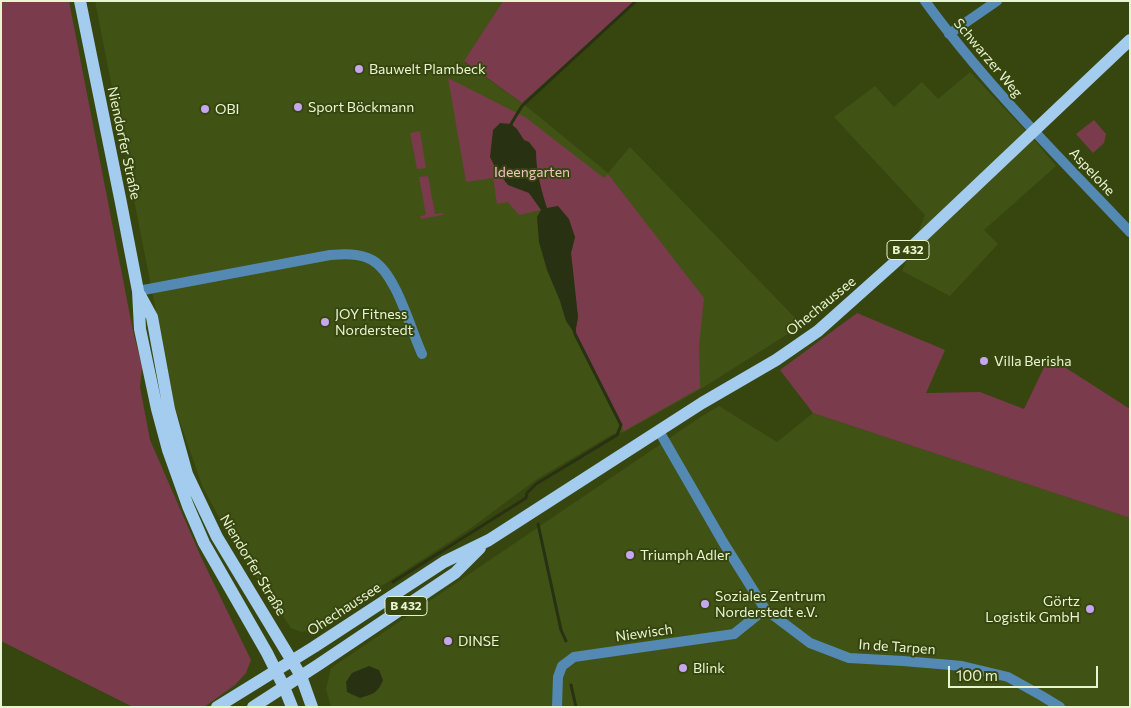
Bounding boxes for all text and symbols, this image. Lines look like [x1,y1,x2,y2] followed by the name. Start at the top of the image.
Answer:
[950,15,1026,101] street label: Schwarzer Weg
[369,61,486,77] place label: Bauwelt Plambeck
[353,63,365,75] marker: Bauwelt Plambeck
[104,85,144,201] street label: Niendorfer Straße
[308,99,414,115] place label: Sport Böckmann
[215,101,239,117] place label: OBI
[292,101,304,113] marker: Sport Böckmann
[199,103,211,115] marker: OBI
[1066,145,1118,199] street label: Aspelohe
[494,164,570,180] park label: Ideengarten
[887,240,929,260] road number: B 432
[783,273,859,339] street label: Ohechaussee
[335,306,413,338] place label: JOY Fitness Norderstedt
[319,316,331,328] marker: JOY Fitness Norderstedt
[994,353,1072,369] place label: Villa Berisha
[978,355,990,367] marker: Villa Berisha
[216,511,290,619] street label: Niendorfer Straße
[640,547,730,563] place label: Triumph Adler
[624,549,636,561] marker: Triumph Adler
[304,579,384,639] street label: Ohechaussee
[715,588,826,620] place label: Soziales Zentrum Norderstedt e.V.
[985,593,1080,626] place label: Görtz Logistik GmbH
[385,596,427,616] road number: B 432
[699,598,711,610] marker: Soziales Zentrum Norderstedt e.V.
[1084,603,1096,615] marker: Görtz Logistik GmbH
[614,621,674,645] street label: Niewisch
[458,633,499,649] place label: DINSE
[442,635,454,647] marker: DINSE
[858,636,936,658] street label: In de Tarpen
[951,656,1101,688] scale bar
[693,660,725,676] place label: Blink
[677,662,689,674] marker: Blink
[956,666,998,684] text: 100 m

